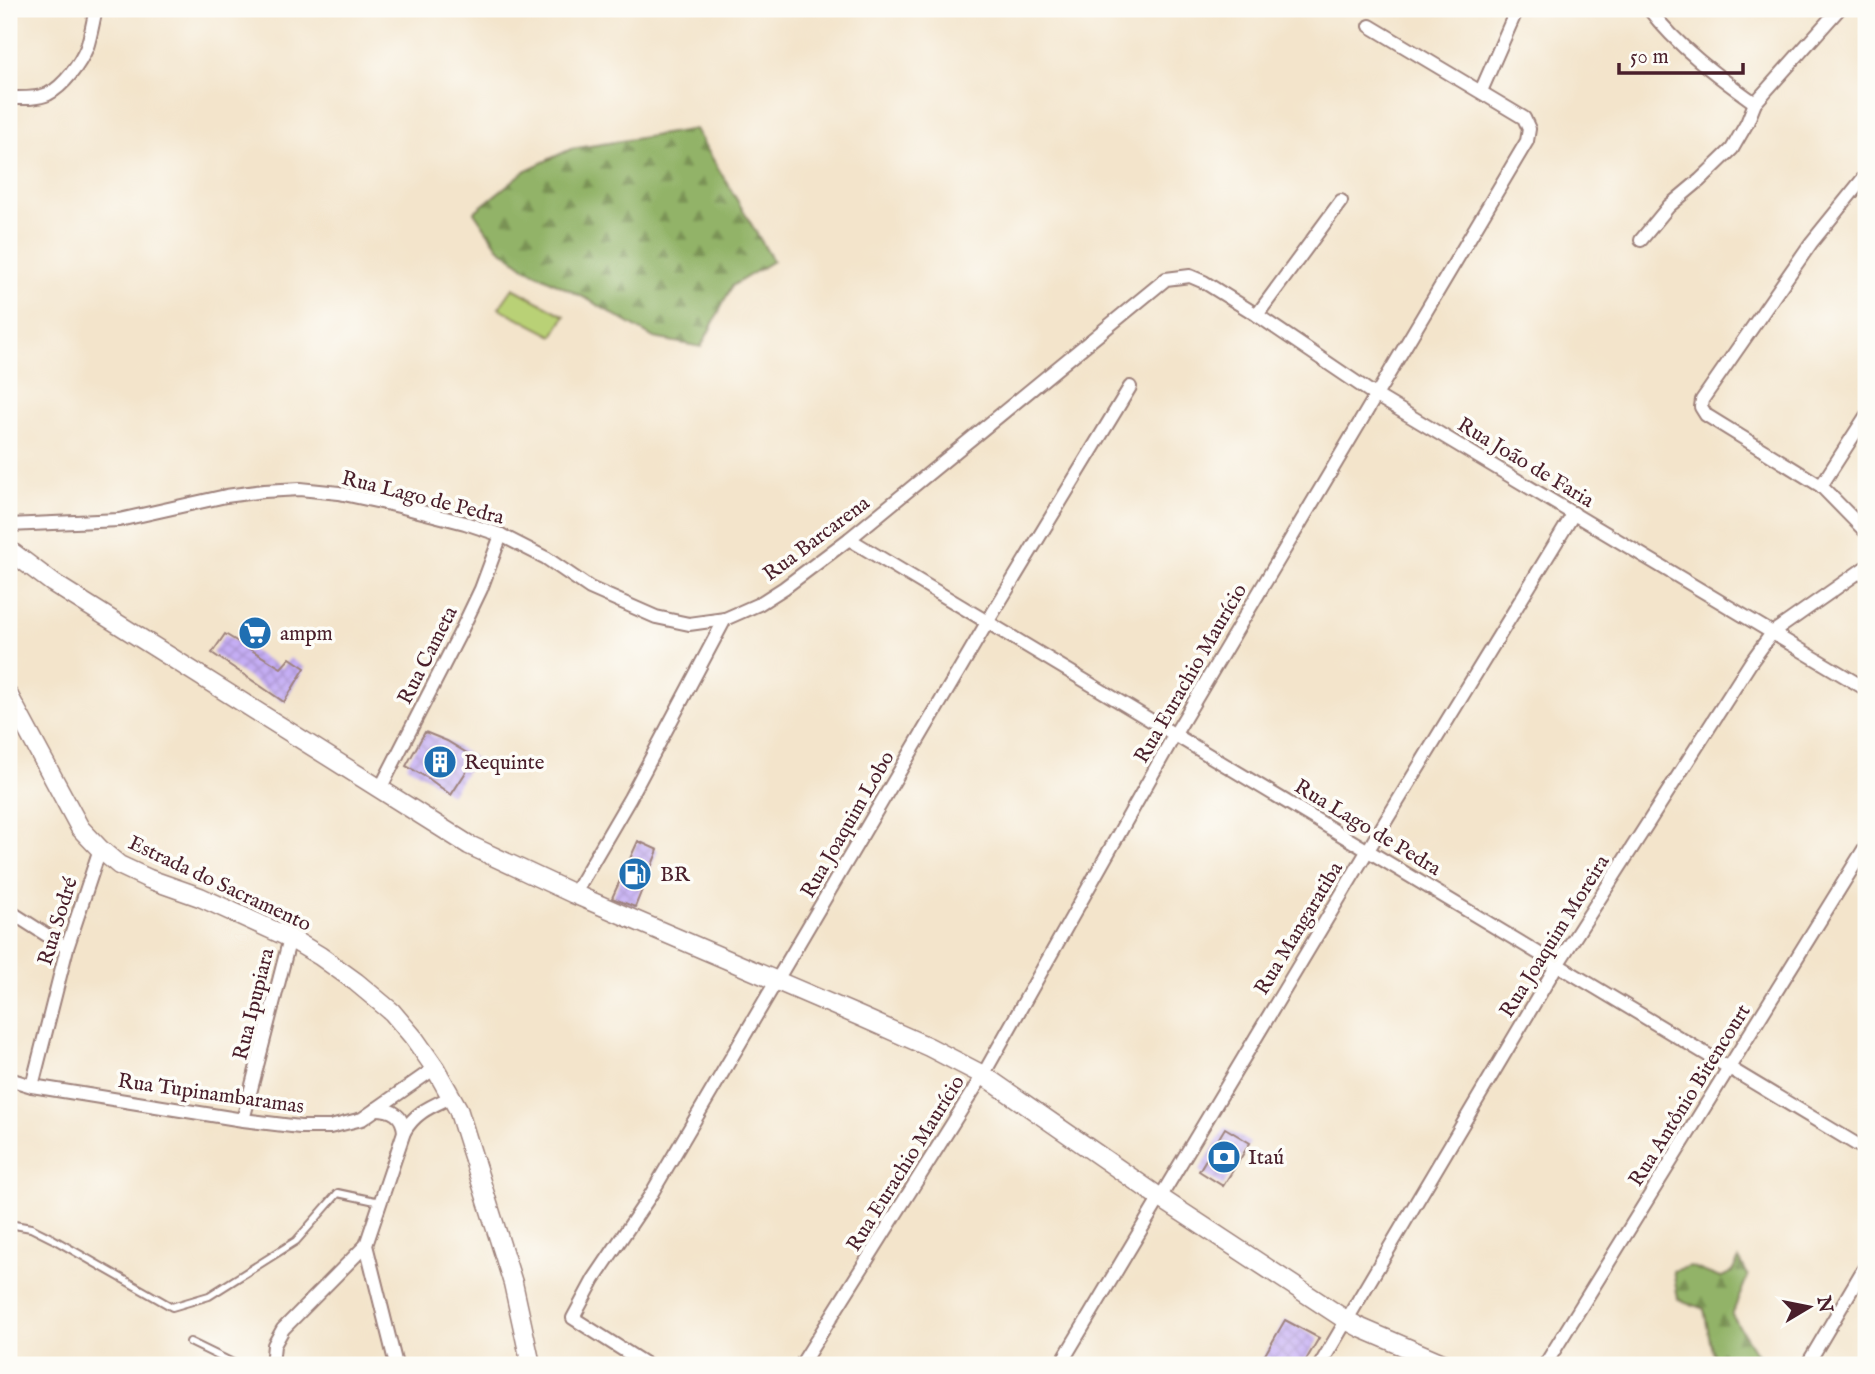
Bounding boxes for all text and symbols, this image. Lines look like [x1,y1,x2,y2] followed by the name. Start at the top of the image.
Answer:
[1619,32,1744,76] scale bar
[1630,44,1669,71] text: 50 m
[1452,412,1599,515] street label: Rua João de Faria
[339,465,508,532] street label: Rua Lago de Pedra
[758,490,876,588] street label: Rua Barcarena
[1129,579,1254,768] street label: Rua Eurachio Maurício
[392,601,465,709] street label: Rua Cameta
[236,614,274,652] supermarket icon: ampm
[280,621,333,648] place label: ampm
[421,743,459,781] building icon: Requinte
[795,746,901,903] street label: Rua Joaquim Lobo
[464,750,545,777] place label: Requinte
[1289,774,1446,883] street label: Rua Lago de Pedra
[124,830,315,939] street label: Estrada do Sacramento
[1494,850,1617,1023] street label: Rua Joaquim Moreira
[616,855,654,893] fuel station icon: BR
[1249,856,1350,1000] street label: Rua Mangaratiba
[660,862,691,889] place label: BR
[32,874,85,969] street label: Rua Sodré
[228,945,282,1063] street label: Rua Ipupiara
[1623,999,1757,1192] street label: Rua Antônio Bitencourt
[116,1068,306,1121] street label: Rua Tupinambaramas
[841,1071,972,1257] street label: Rua Eurachio Maurício
[1205,1138,1243,1176] bank icon: Itaú
[1248,1145,1284,1172] place label: Itaú
[1773,1272,1843,1342] north arrow
[1810,1293,1837,1315] text: N

